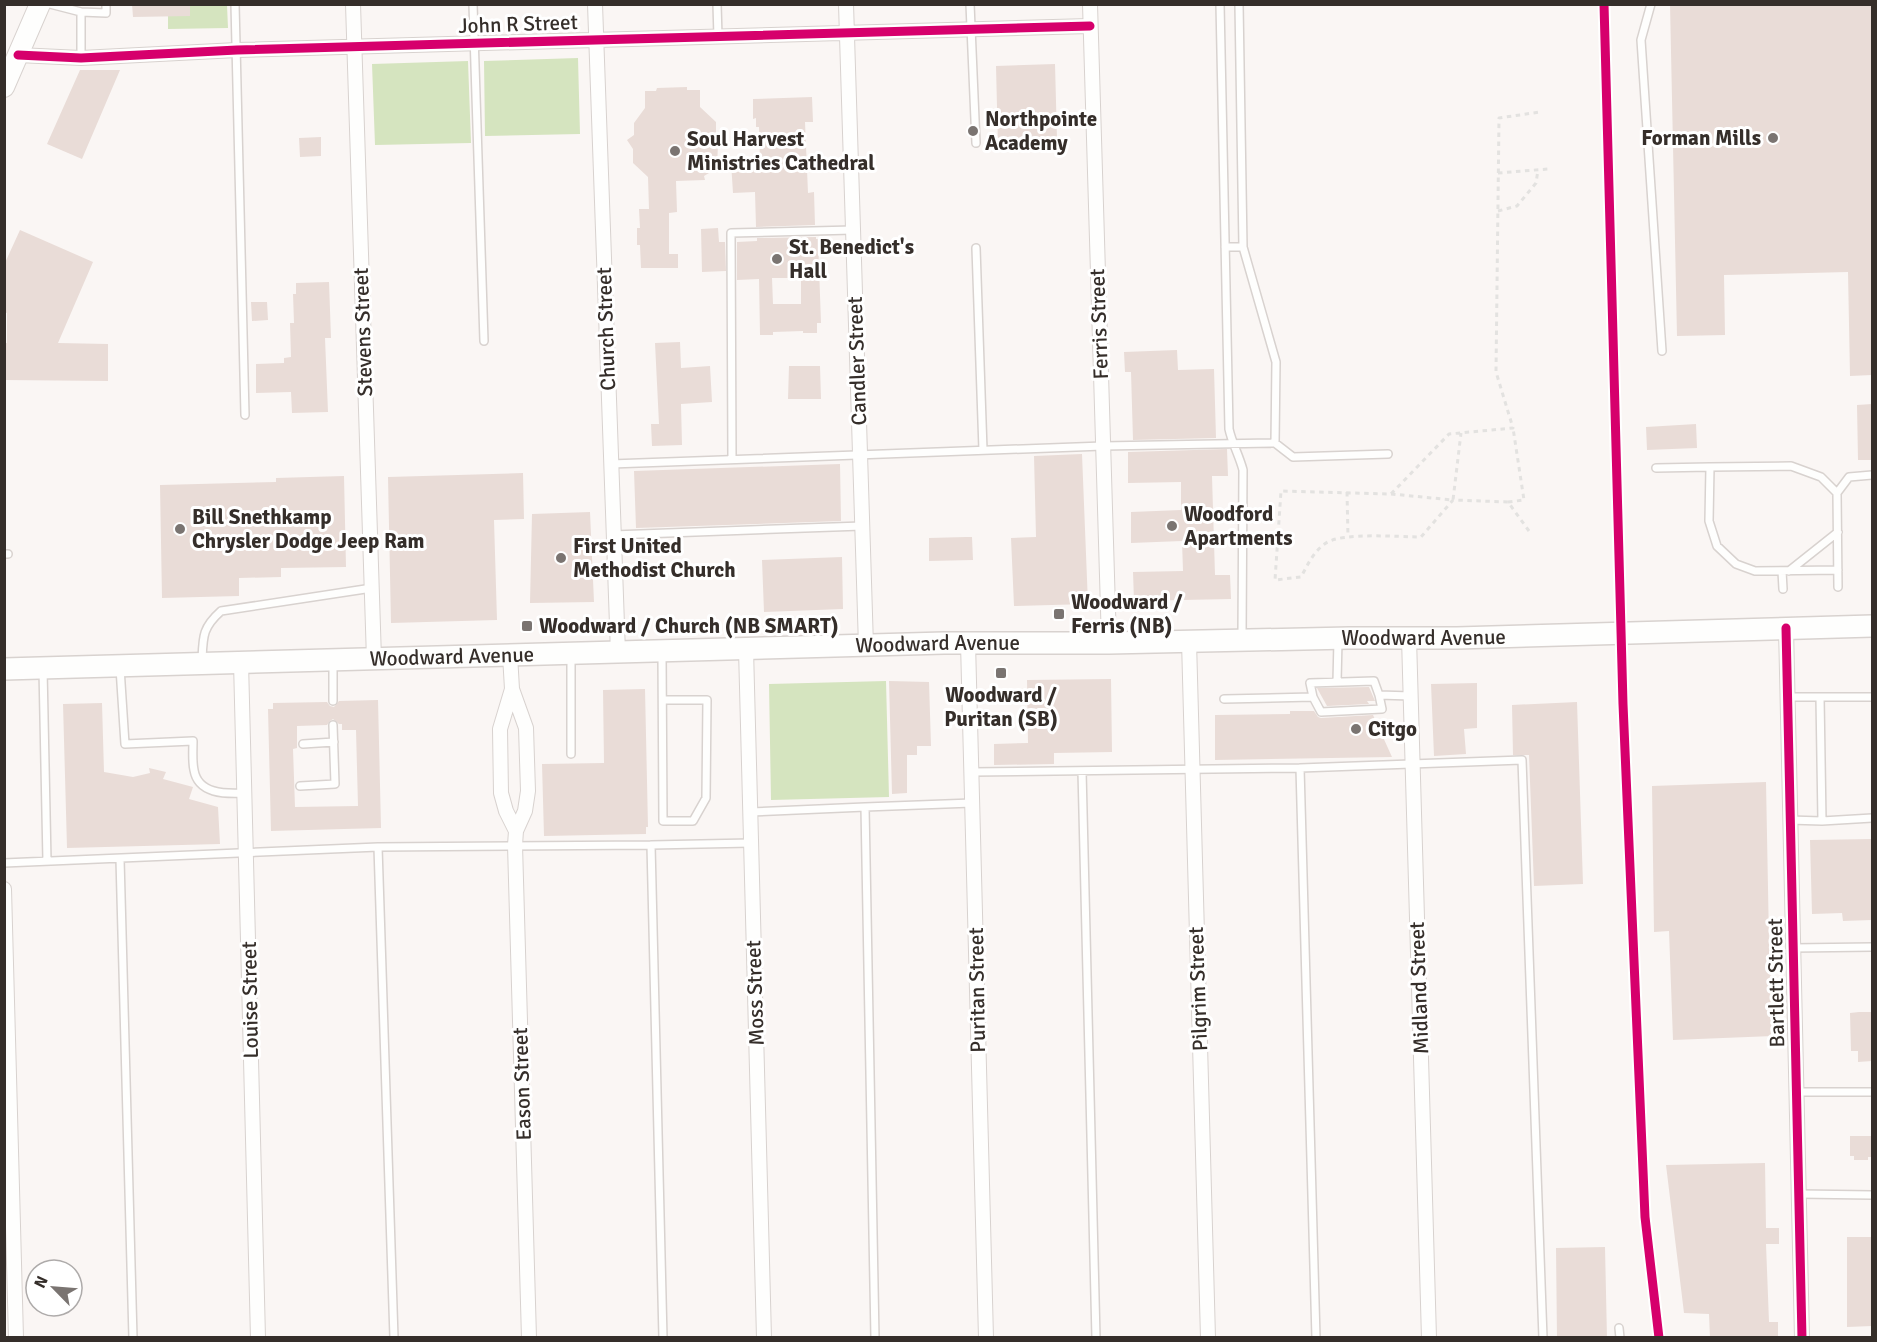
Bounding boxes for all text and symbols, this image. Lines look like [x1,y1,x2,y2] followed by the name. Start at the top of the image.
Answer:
[458,9,578,39] street label: John R Street
[985,106,1097,156] place label: Northpointe Academy
[966,124,980,138] marker: Northpointe Academy
[1641,125,1761,151] place label: Forman Mills
[687,126,875,176] place label: Soul Harvest Ministries Cathedral
[1766,131,1780,145] marker: Forman Mills
[668,144,682,158] marker: Soul Harvest Ministries Cathedral
[789,234,914,284] place label: St. Benedict's Hall
[770,252,784,266] marker: St. Benedict's Hall
[348,267,378,397] street label: Stevens Street
[591,267,621,391] street label: Church Street
[1084,268,1114,380] street label: Ferris Street
[842,296,872,426] street label: Candler Street
[1184,501,1293,551] place label: Woodford Apartments
[192,504,425,554] place label: Bill Snethkamp Chrysler Dodge Jeep Ram
[1165,519,1179,533] marker: Woodford Apartments
[173,522,187,536] marker: Bill Snethkamp Chrysler Dodge Jeep Ram
[573,533,736,583] place label: First United Methodist Church
[554,551,568,565] marker: First United Methodist Church
[1071,589,1183,639] place label: Woodward / Ferris (NB)
[1052,607,1066,621] marker: Woodward / Ferris (NB)
[539,613,839,639] place label: Woodward / Church (NB SMART)
[520,619,534,633] marker: Woodward / Church (NB SMART)
[1341,624,1506,651] street label: Woodward Avenue
[855,630,1020,658] street label: Woodward Avenue
[369,641,535,672] street label: Woodward Avenue
[994,666,1008,680] marker: Woodward / Puritan (SB)
[944,682,1058,732] place label: Woodward / Puritan (SB)
[1368,716,1417,742] place label: Citgo
[1349,722,1363,736] marker: Citgo
[1762,918,1790,1048] street label: Bartlett Street
[1404,921,1434,1055] street label: Midland Street
[1183,926,1213,1052] street label: Pilgrim Street
[963,927,991,1053] street label: Puritan Street
[740,940,770,1046] street label: Moss Street
[236,941,264,1059] street label: Louise Street
[507,1027,537,1141] street label: Eason Street
[24,1258,84,1318] north arrow
[30,1273,53,1291] text: N

